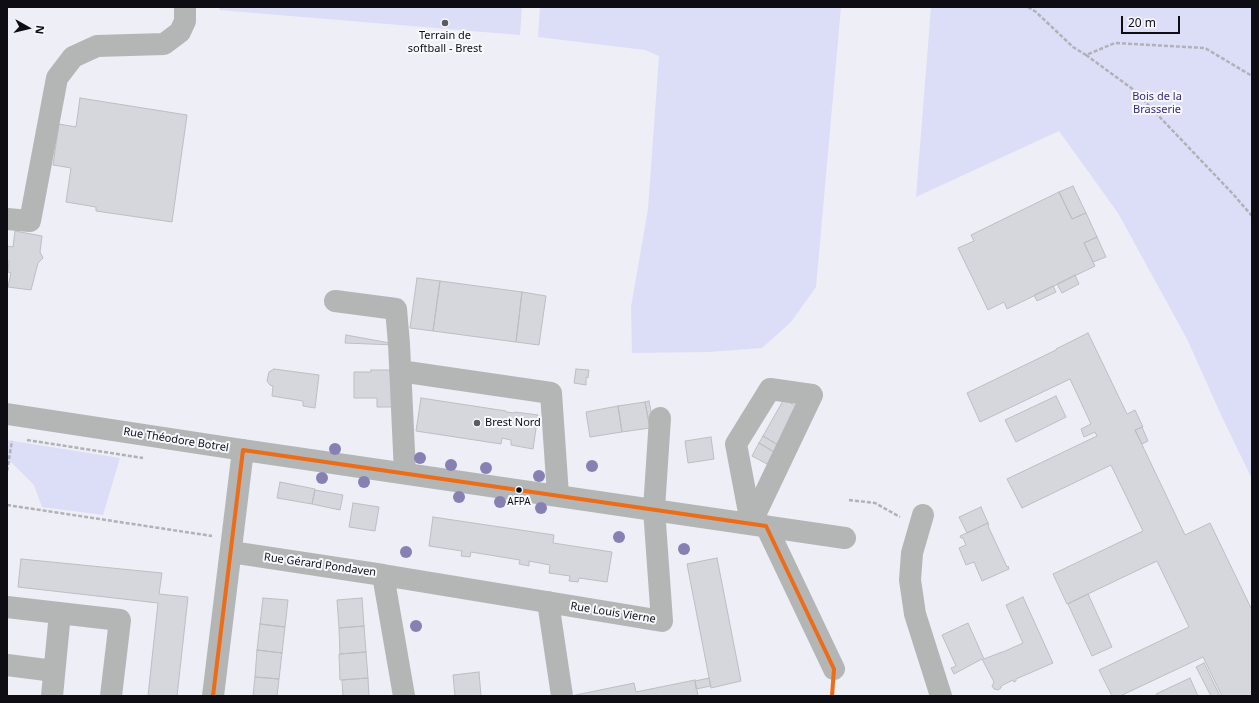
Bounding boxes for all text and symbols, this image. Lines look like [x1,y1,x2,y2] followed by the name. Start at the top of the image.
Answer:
[8,8,48,48] north arrow
[1123,8,1182,34] scale bar
[1128,14,1156,31] text: 20 m
[440,18,450,28] marker: Terrain de softball - Brest
[32,24,48,35] text: N
[408,29,482,55] place label: Terrain de softball - Brest
[1132,90,1182,116] park label: Bois de la Brasserie
[485,416,541,430] place label: Brest Nord
[472,418,482,428] marker: Brest Nord
[122,425,230,455] street label: Rue Théodore Botrel
[514,485,524,495] marker: AFPA
[507,496,531,508] place label: AFPA
[263,551,377,579] street label: Rue Gérard Pondaven
[569,600,657,626] street label: Rue Louis Vierne

